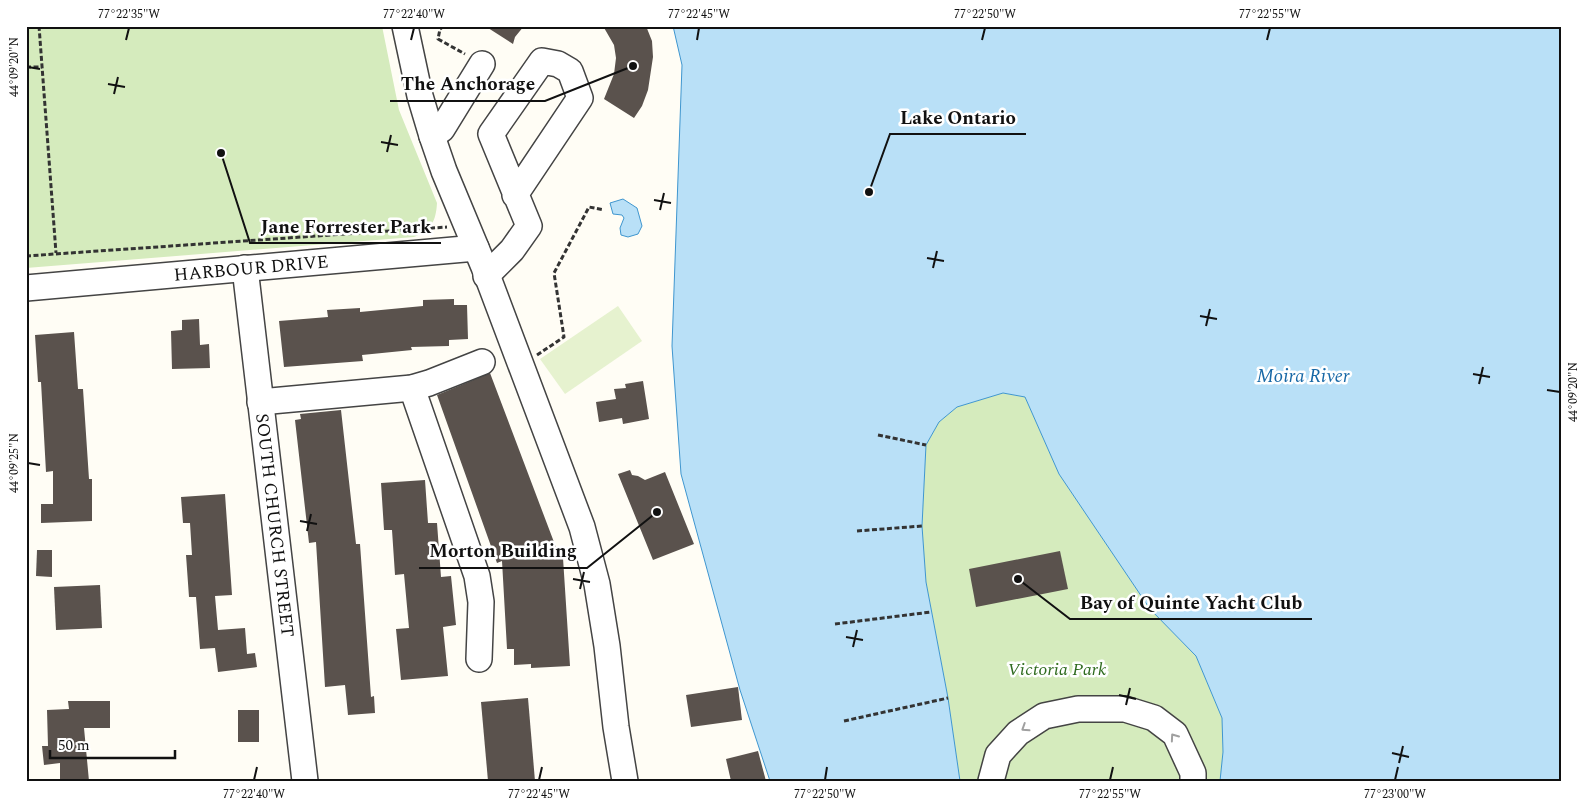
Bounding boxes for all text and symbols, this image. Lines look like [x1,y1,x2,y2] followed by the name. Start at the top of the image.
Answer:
[98,5,160,24] text: 77°22'35"W
[383,5,445,24] text: 77°22'40"W
[668,5,730,24] text: 77°22'45"W
[954,5,1016,24] text: 77°22'50"W
[1239,5,1301,24] text: 77°22'55"W
[5,37,24,97] text: 44°09'20"N
[390,67,545,101] callout: The Anchorage
[401,70,535,99] text: The Anchorage
[890,100,1026,134] callout: Lake Ontario
[900,104,1016,133] text: Lake Ontario
[250,209,441,243] callout: Jane Forrester Park
[261,213,432,242] text: Jane Forrester Park
[173,248,330,289] street label: HARBOUR DRIVE
[1256,362,1350,391] water label: Moira River
[1564,362,1583,422] text: 44°09'20"N
[248,412,301,639] street label: SOUTH CHURCH STREET
[5,433,24,493] text: 44°09'25"N
[419,534,587,568] callout: Morton Building
[429,537,577,566] text: Morton Building
[1070,585,1312,619] callout: Bay of Quinte Yacht Club
[1080,589,1302,618] text: Bay of Quinte Yacht Club
[1008,656,1107,683] park label: Victoria Park
[1022,722,1031,732] one-way arrow
[50,727,175,759] scale bar
[1171,733,1180,743] one-way arrow
[58,734,90,757] text: 50 m
[223,785,285,804] text: 77°22'40"W
[508,785,570,804] text: 77°22'45"W
[794,785,856,804] text: 77°22'50"W
[1079,785,1141,804] text: 77°22'55"W
[1364,785,1426,804] text: 77°23'00"W

